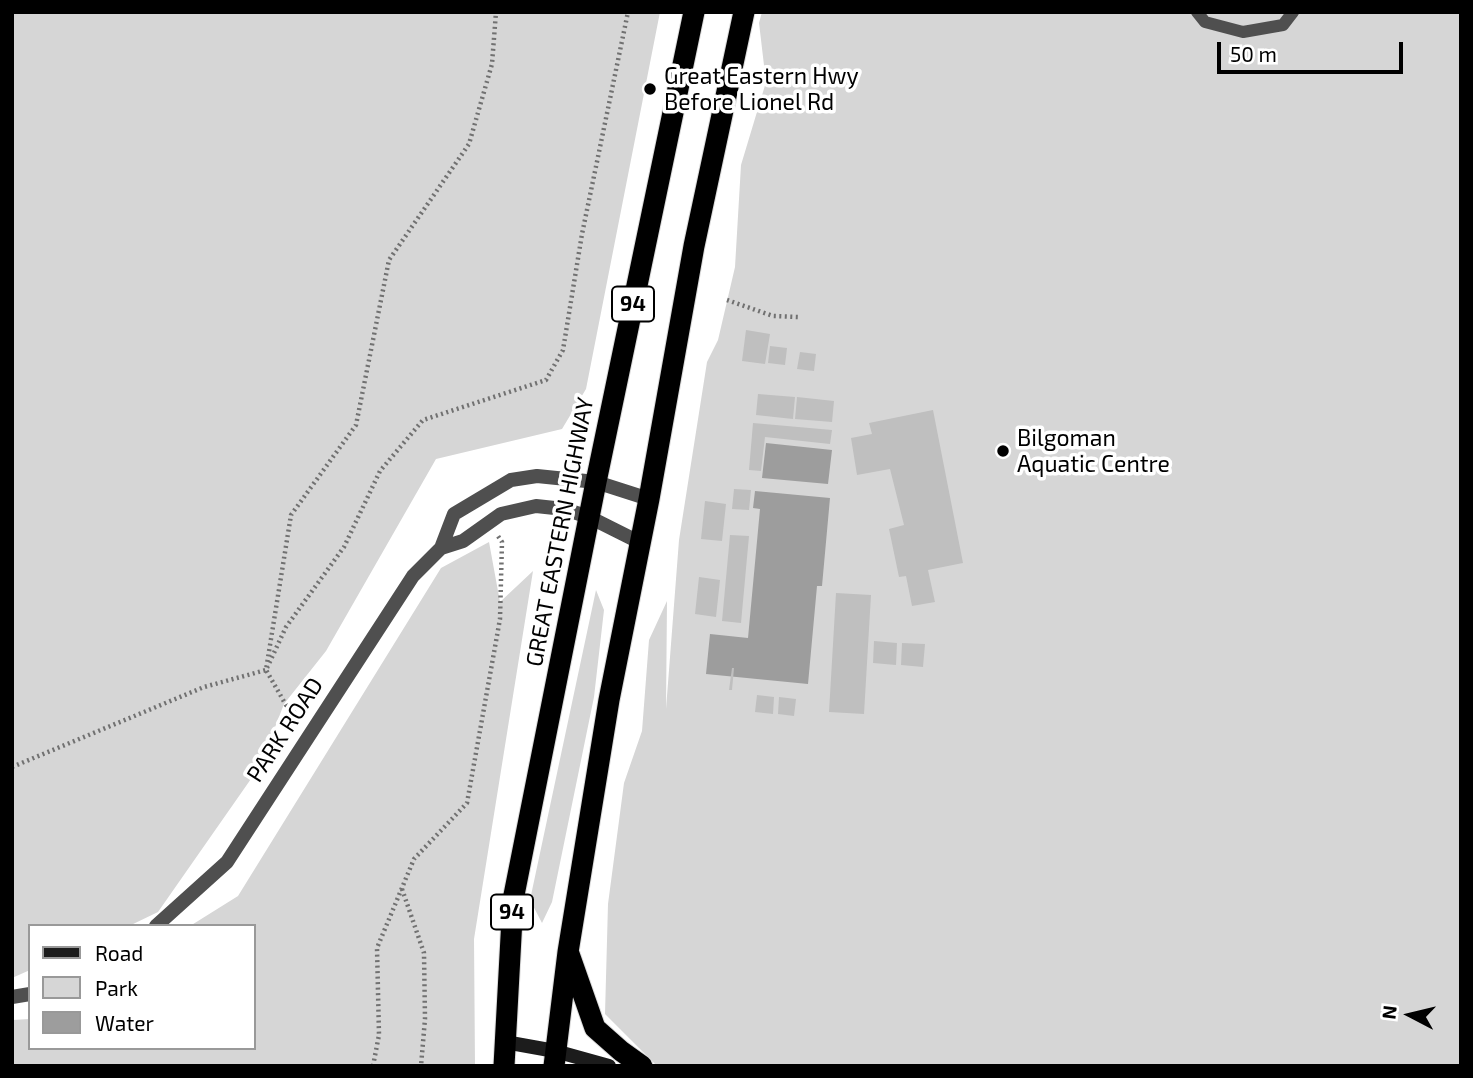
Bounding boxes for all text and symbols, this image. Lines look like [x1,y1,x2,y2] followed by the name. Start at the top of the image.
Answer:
[1221,28,1406,72] scale bar
[1230,41,1277,66] text: 50 m
[664,62,859,116] place label: Great Eastern Hwy Before Lionel Rd
[642,81,658,97] marker: Great Eastern Hwy Before Lionel Rd
[612,286,654,322] road number: 94
[520,395,600,669] street label: GREAT EASTERN HIGHWAY
[1017,424,1170,478] place label: Bilgoman Aquatic Centre
[995,443,1011,459] marker: Bilgoman Aquatic Centre
[241,673,329,787] street label: PARK ROAD
[491,894,533,930] road number: 94
[28,924,256,1050] legend
[95,940,143,965] text: Road
[95,975,138,1000] text: Park
[1375,980,1445,1050] north arrow
[1376,1004,1401,1021] text: N
[95,1010,154,1035] text: Water

